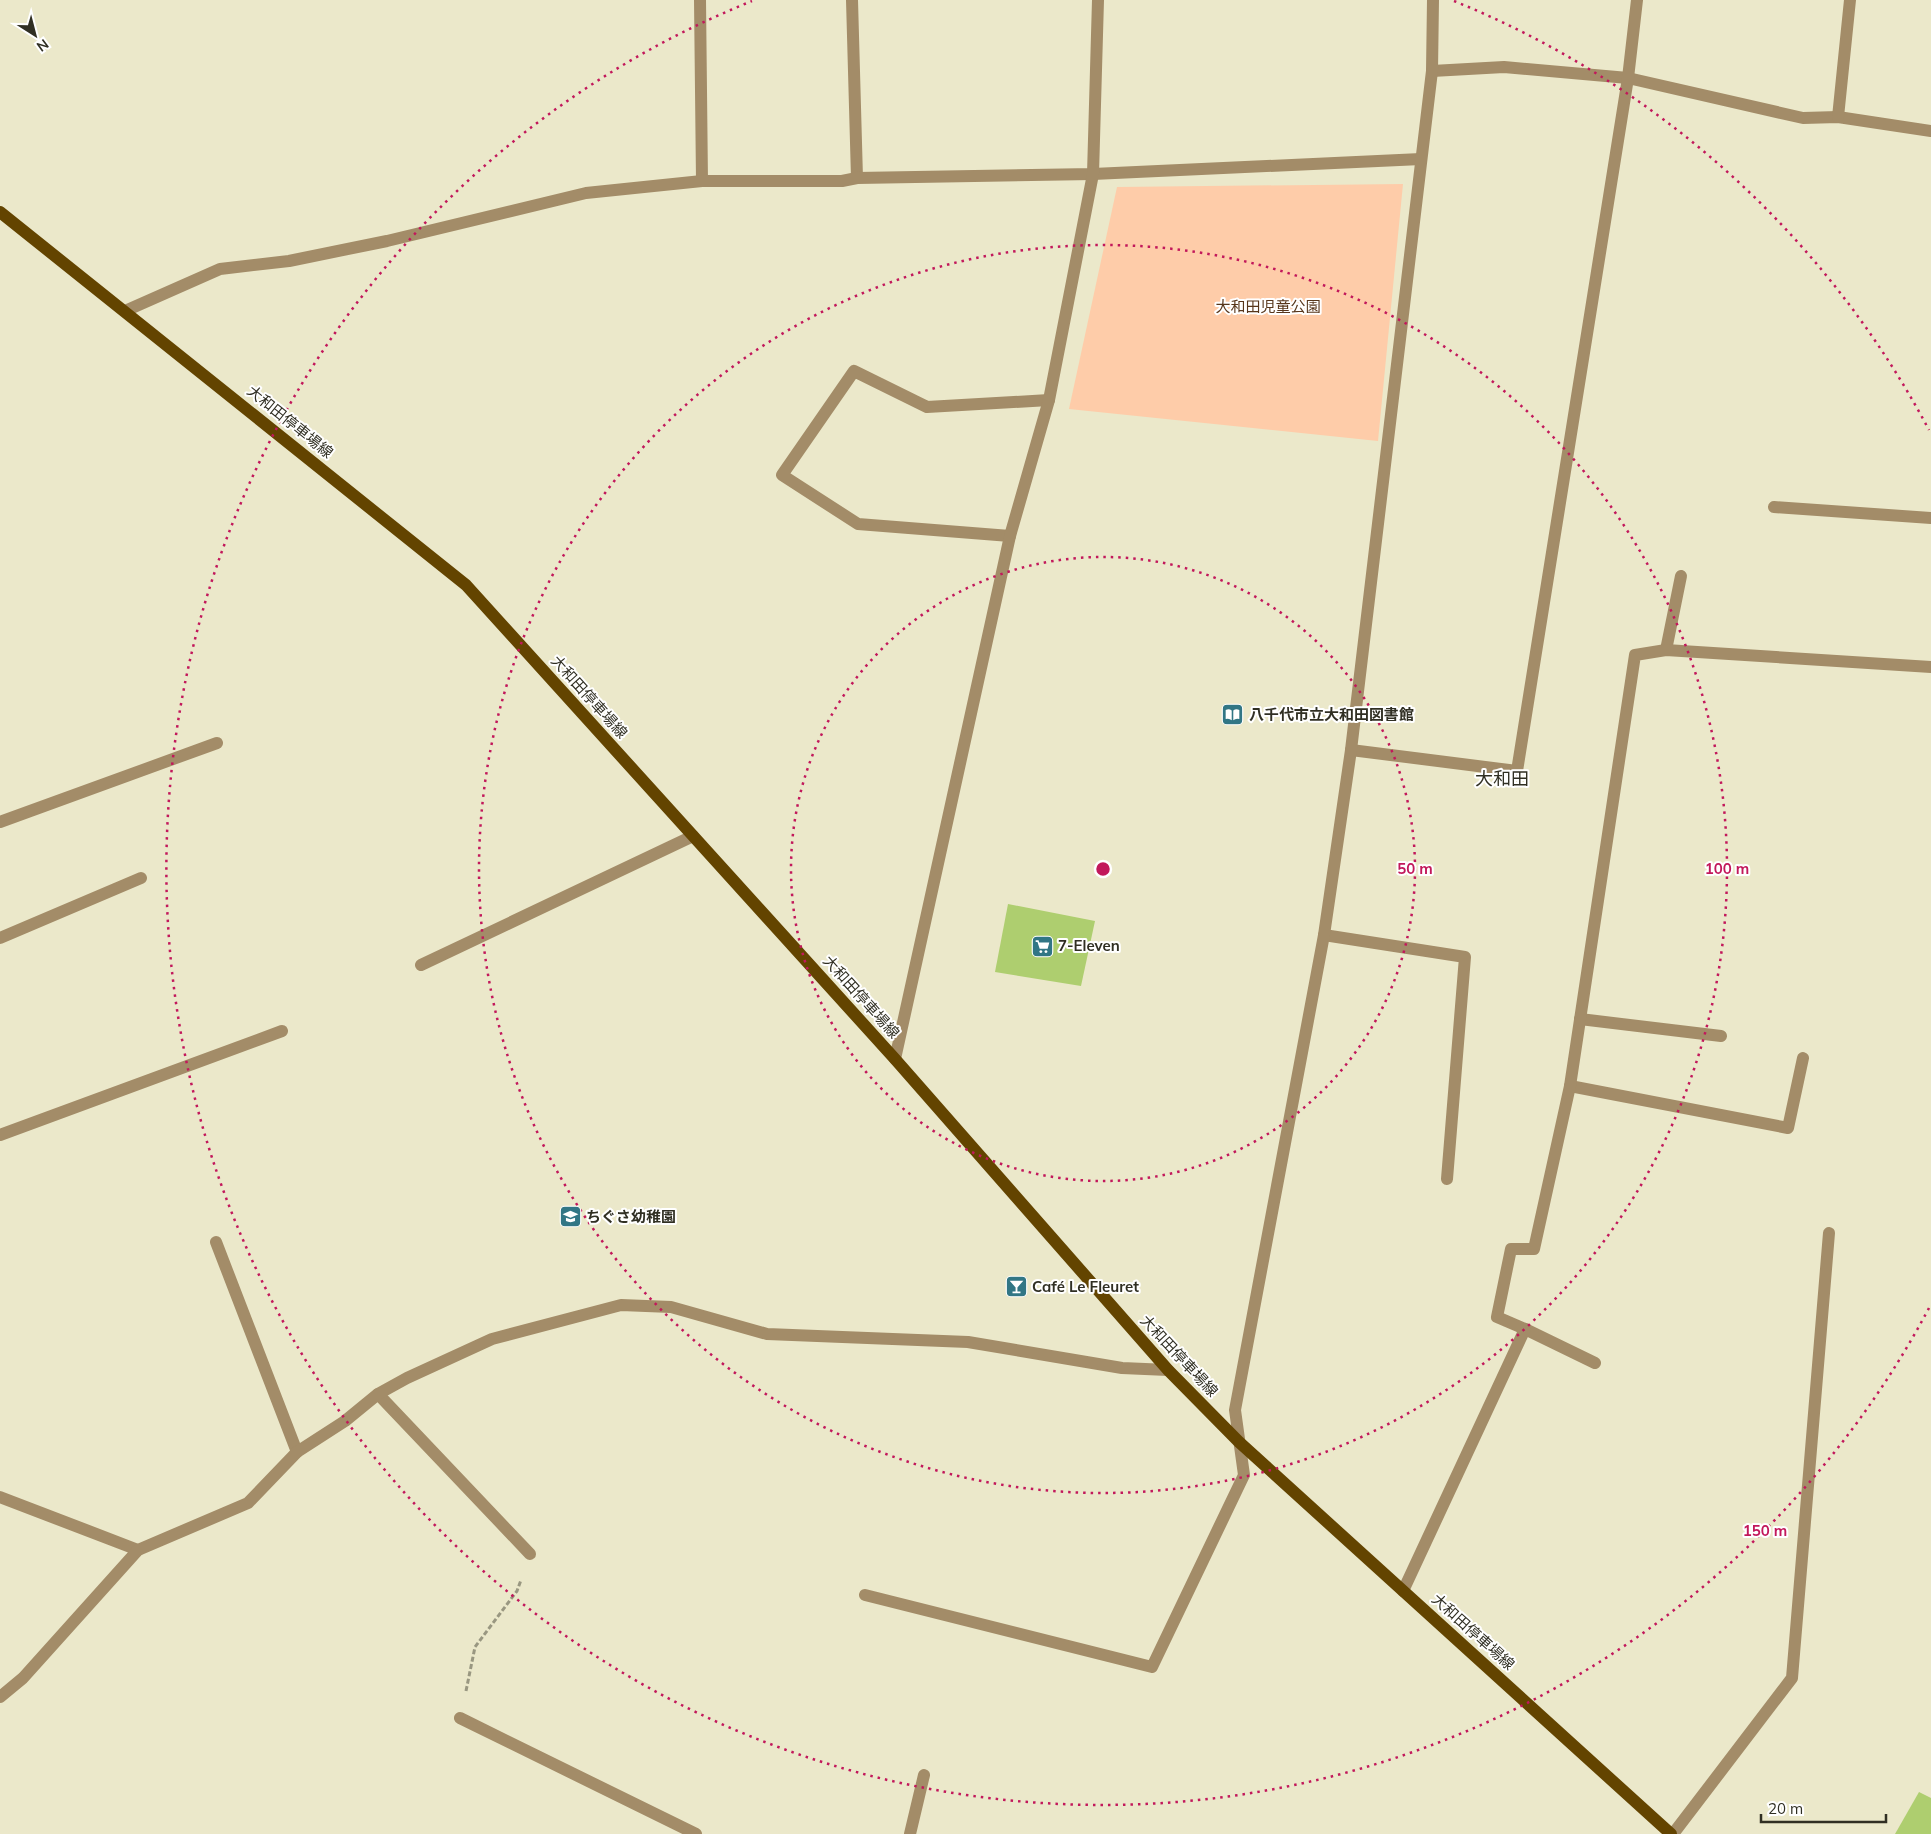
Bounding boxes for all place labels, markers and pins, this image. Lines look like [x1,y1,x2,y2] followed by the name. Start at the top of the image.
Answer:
[1221,703,1245,727] library icon: 八千代市立大和田図書館
[1249,705,1414,724] place label: 八千代市立大和田図書館
[1094,860,1112,878] centre of rings
[1030,934,1054,958] supermarket icon: 7-Eleven
[1058,936,1120,955] place label: 7-Eleven
[558,1205,582,1229] school or university icon: ちぐさ幼稚園
[586,1207,676,1226] place label: ちぐさ幼稚園
[1004,1275,1028,1299] bar icon: Café Le Fleuret
[1032,1277,1139,1296] place label: Café Le Fleuret

